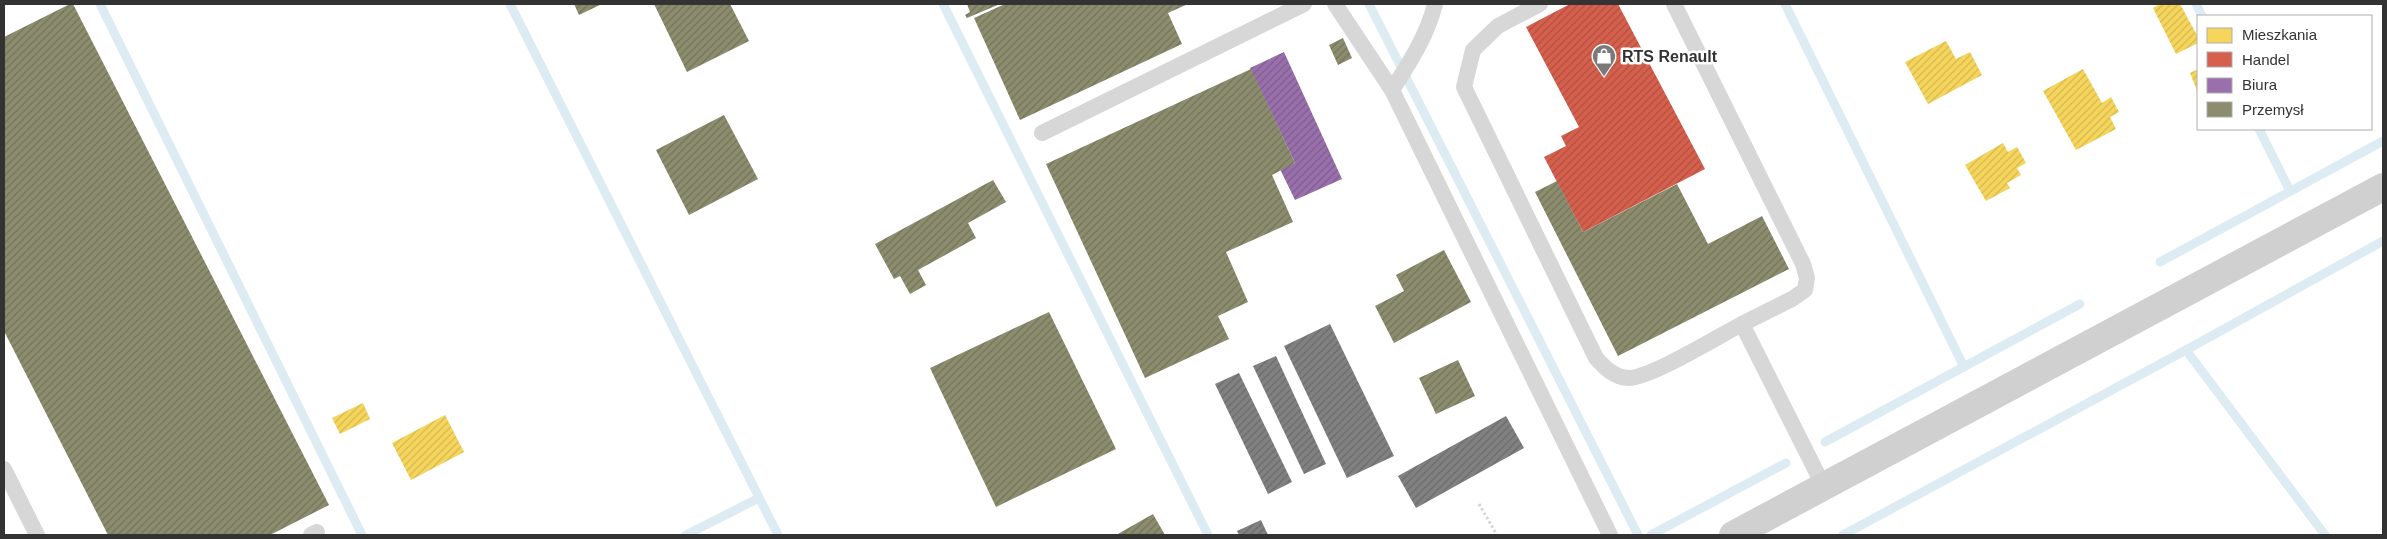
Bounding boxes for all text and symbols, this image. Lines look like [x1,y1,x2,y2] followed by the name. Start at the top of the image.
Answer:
[2197,15,2372,130] legend
[2242,26,2318,43] text: Mieszkania
[1591,43,1617,77] shop icon: RTS Renault
[1622,48,1718,65] place label: RTS Renault
[2242,51,2290,68] text: Handel
[2242,76,2278,93] text: Biura
[2242,101,2304,118] text: Przemysł

